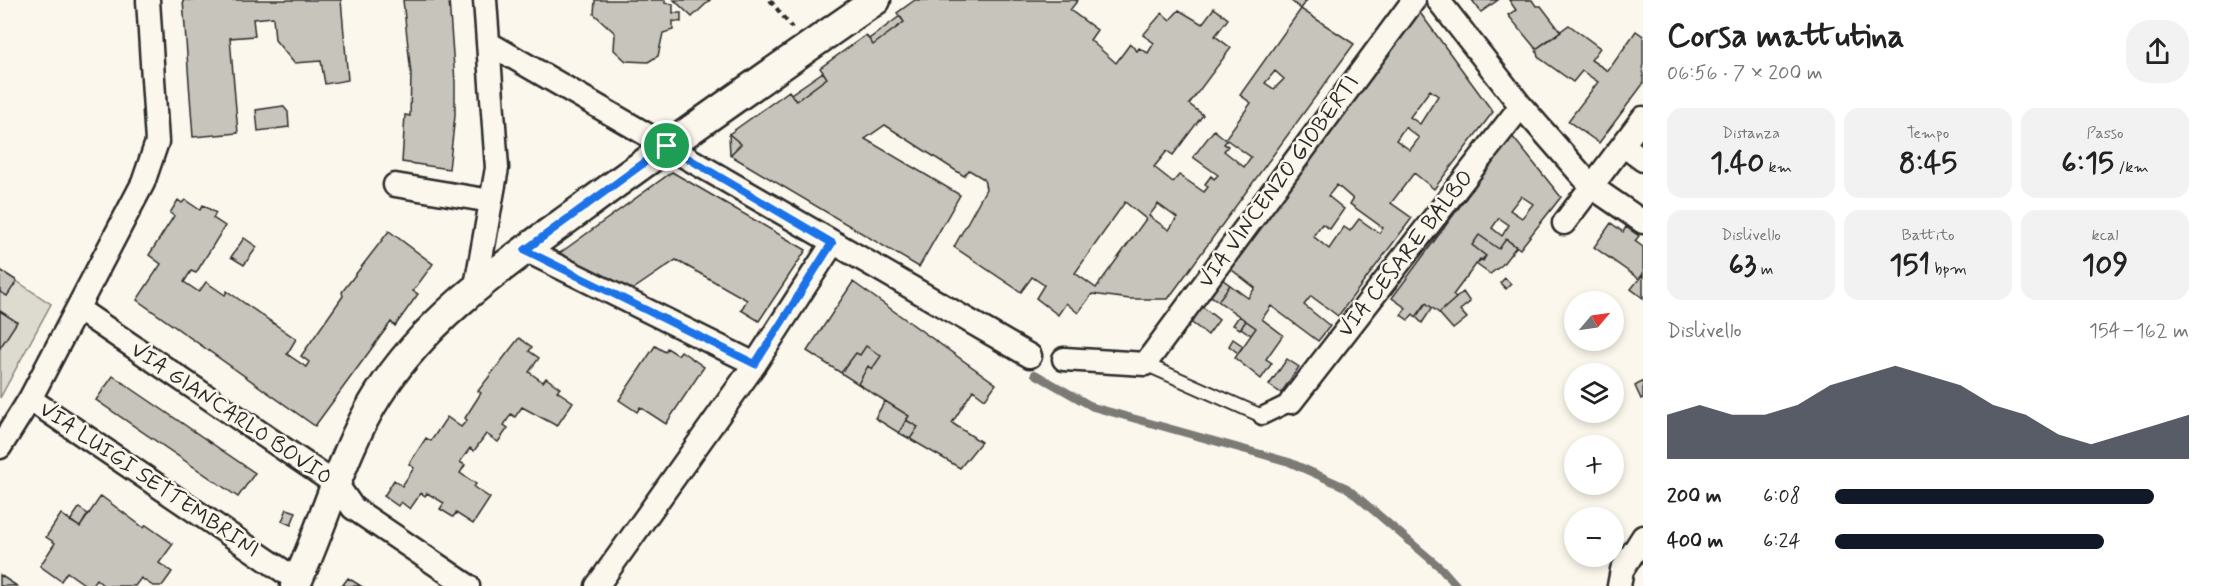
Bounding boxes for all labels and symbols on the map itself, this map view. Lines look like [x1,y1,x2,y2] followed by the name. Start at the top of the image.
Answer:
[1192,70,1366,294] street label: VIA VINCENZO GIOBERTI
[641,120,692,171] pin
[1332,165,1480,343] street label: VIA CESARE BALBO
[1564,291,1624,351] north arrow
[125,336,337,492] street label: VIA GIANCARLO BOVIO
[33,396,265,564] street label: VIA LUIGI SETTEMBRINI

